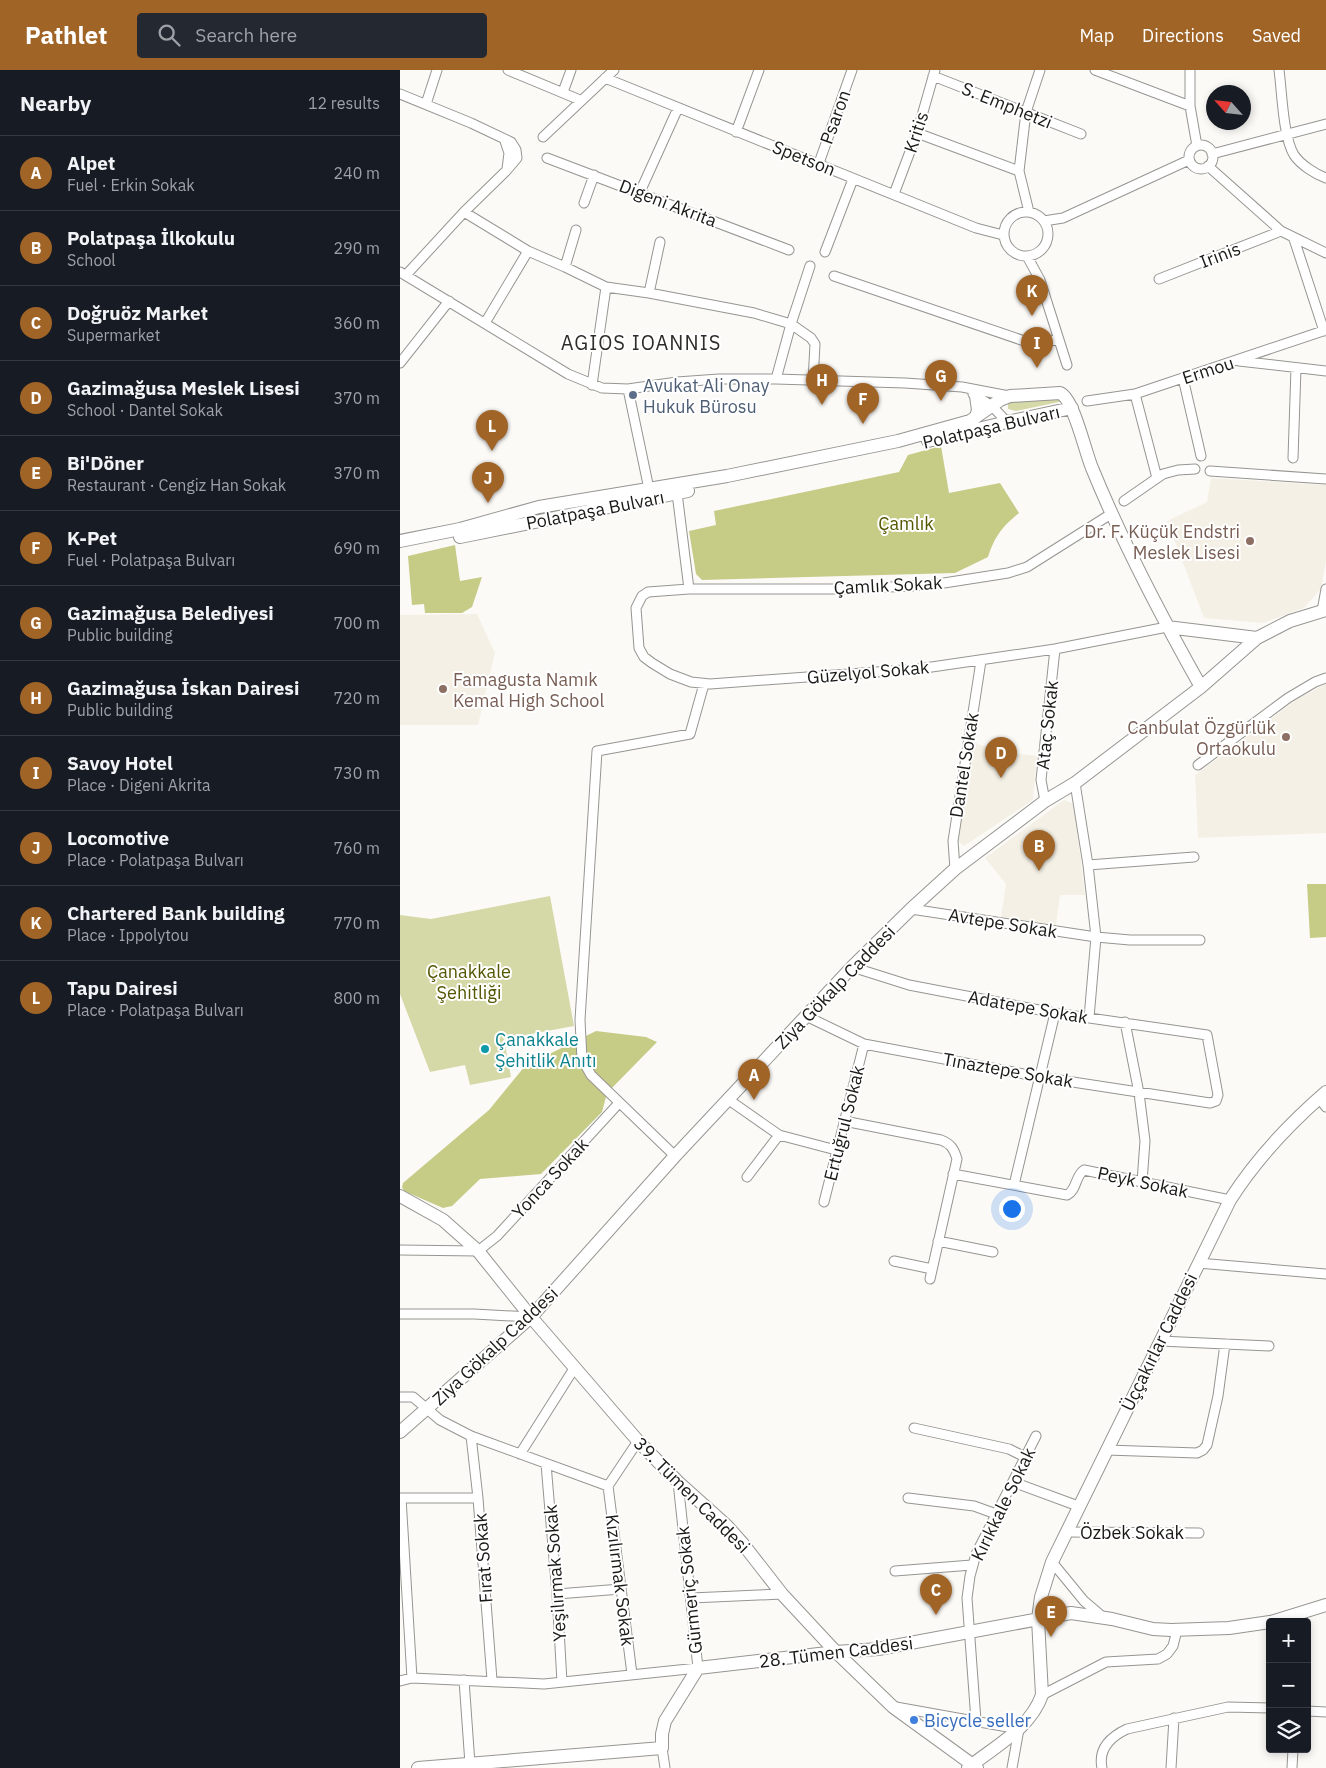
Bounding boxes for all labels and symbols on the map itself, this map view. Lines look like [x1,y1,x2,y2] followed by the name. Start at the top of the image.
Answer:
[958,76,1056,134] street label: S. Emphetzi
[1206,85,1251,130] north arrow
[815,87,855,147] street label: Psaron
[899,109,933,155] street label: Kritis
[769,135,839,181] street label: Spetson
[616,174,721,232] street label: Digeni Akrita
[1196,237,1244,273] street label: Irinis
[1016,275,1048,316] pin: K
[1021,327,1053,368] pin: I
[561,329,721,356] district label: AGIOS IOANNIS
[1179,351,1237,389] street label: Ermou
[925,360,957,401] pin: G
[806,364,838,405] pin: H
[643,374,770,418] place label: Avukat Ali Onay Hukuk Bürosu
[847,383,879,424] pin: F
[627,389,639,401] marker: Avukat Ali Onay Hukuk Bürosu
[920,400,1062,454] street label: Polatpaşa Bulvarı
[476,410,508,451] pin: L
[472,462,504,503] pin: J
[524,485,666,535] street label: Polatpaşa Bulvarı
[878,512,934,535] park label: Çamlık
[1084,520,1240,564] place label: Dr. F. Küçük Endstri Meslek Lisesi
[1244,535,1256,547] marker: Dr. F. Küçük Endstri Meslek Lisesi
[833,571,943,599] street label: Çamlık Sokak
[806,655,931,689] street label: Güzelyol Sokak
[453,668,604,712] place label: Famagusta Namık Kemal High School
[1031,679,1063,771] street label: Ataç Sokak
[437,683,449,695] marker: Famagusta Namık Kemal High School
[944,710,984,819] street label: Dantel Sokak
[1127,716,1277,760] place label: Canbulat Özgürlük Ortaokulu
[1280,731,1292,743] marker: Canbulat Özgürlük Ortaokulu
[985,737,1017,778] pin: D
[1023,830,1055,871] pin: B
[947,903,1060,943] street label: Avtepe Sokak
[770,920,900,1054] street label: Ziya Gökalp Caddesi
[427,960,511,1004] park label: Çanakkale Şehitliği
[966,985,1090,1029] street label: Adatepe Sokak
[495,1028,597,1072] place label: Çanakkale Şehitlik Anıtı
[479,1043,491,1055] marker: Çanakkale Şehitlik Anıtı
[941,1047,1075,1093] street label: Tınaztepe Sokak
[738,1059,770,1100] pin: A
[819,1062,870,1183] street label: Ertuğrul Sokak
[507,1132,594,1223] street label: Yonca Sokak
[1096,1161,1191,1203] street label: Peyk Sokak
[999,1196,1025,1222] your location
[1116,1269,1202,1415] street label: Üççakırlar Caddesi
[427,1282,563,1410] street label: Ziya Gökalp Caddesi
[629,1432,755,1558] street label: 39. Tümen Caddesi
[966,1443,1041,1564] street label: Kırıkkale Sokak
[539,1503,571,1642] street label: Yeşilırmak Sokak
[468,1512,498,1604] street label: Fırat Sokak
[601,1513,640,1648] street label: Kızılırmak Sokak
[1080,1521,1185,1544] street label: Özbek Sokak
[671,1524,707,1655] street label: Gürmeriç Sokak
[920,1574,952,1615] pin: C
[1035,1596,1067,1637] pin: E
[758,1631,914,1673] street label: 28. Tümen Caddesi
[924,1709,1032,1732] place label: Bicycle seller
[908,1714,920,1726] marker: Bicycle seller

